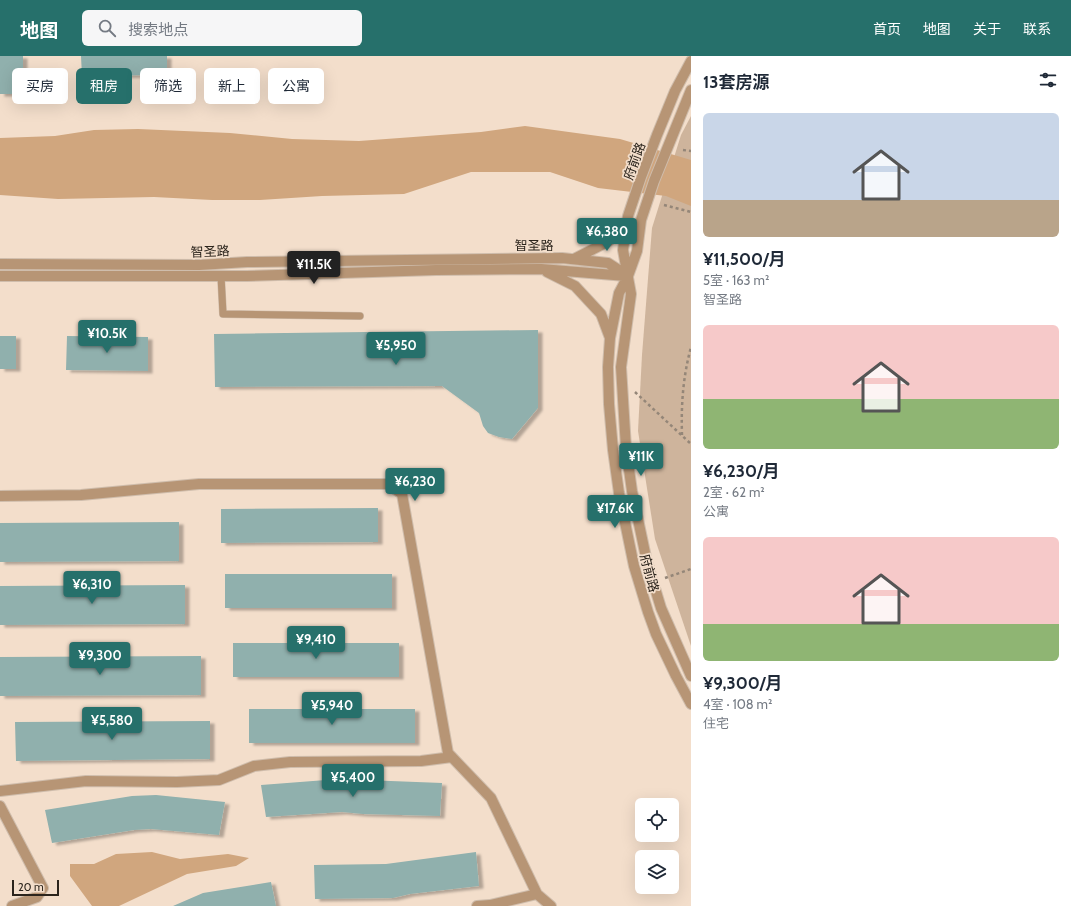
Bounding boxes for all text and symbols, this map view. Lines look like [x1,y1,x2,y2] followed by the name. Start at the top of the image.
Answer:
[82,10,362,46] search box
[96,17,118,39] icon: search
[20,19,58,42] text: 地图
[873,20,901,38] text: 首页
[923,20,951,38] text: 地图
[973,20,1001,38] text: 关于
[1023,20,1051,38] text: 联系
[128,21,188,39] text: 搜索地点
[12,68,68,104] chip: 买房
[76,68,132,104] chip: 租房
[140,68,196,104] chip: 筛选
[204,68,260,104] chip: 新上
[268,68,324,104] chip: 公寓
[1037,69,1059,91] icon: filters
[703,72,769,92] text: 13套房源
[845,139,917,211] icon: home
[620,140,648,182] street label: 府前路
[574,218,640,252] pin: ¥6,380
[586,223,628,239] text: ¥6,380
[514,237,554,253] street label: 智圣路
[190,242,230,260] street label: 智圣路
[703,249,786,269] text: ¥11,500/月
[281,251,347,285] pin: ¥11.5K
[296,256,332,272] text: ¥11.5K
[703,272,769,288] text: 5室 · 163 m²
[703,291,742,307] text: 智圣路
[74,320,140,354] pin: ¥10.5K
[87,325,127,341] text: ¥10.5K
[363,332,429,366] pin: ¥5,950
[375,337,417,353] text: ¥5,950
[845,351,917,423] icon: home
[617,443,665,477] pin: ¥11K
[628,448,654,464] text: ¥11K
[703,461,780,481] text: ¥6,230/月
[382,468,448,502] pin: ¥6,230
[394,473,436,489] text: ¥6,230
[703,484,765,500] text: 2室 · 62 m²
[582,495,648,529] pin: ¥17.6K
[596,500,634,516] text: ¥17.6K
[703,503,729,519] text: 公寓
[637,552,663,594] street label: 府前路
[845,563,917,635] icon: home
[59,571,125,605] pin: ¥6,310
[72,576,112,592] text: ¥6,310
[283,626,349,660] pin: ¥9,410
[296,631,336,647] text: ¥9,410
[67,642,133,676] pin: ¥9,300
[78,647,122,663] text: ¥9,300
[703,673,783,693] text: ¥9,300/月
[299,692,365,726] pin: ¥5,940
[703,696,772,712] text: 4室 · 108 m²
[311,697,353,713] text: ¥5,940
[79,707,145,741] pin: ¥5,580
[91,712,133,728] text: ¥5,580
[703,715,729,731] text: 住宅
[320,764,386,798] pin: ¥5,400
[331,769,375,785] text: ¥5,400
[635,798,679,894] map controls
[635,798,679,842] button: locate
[635,850,679,894] button: layers
[12,878,59,897] scale bar
[18,880,44,894] text: 20 m

